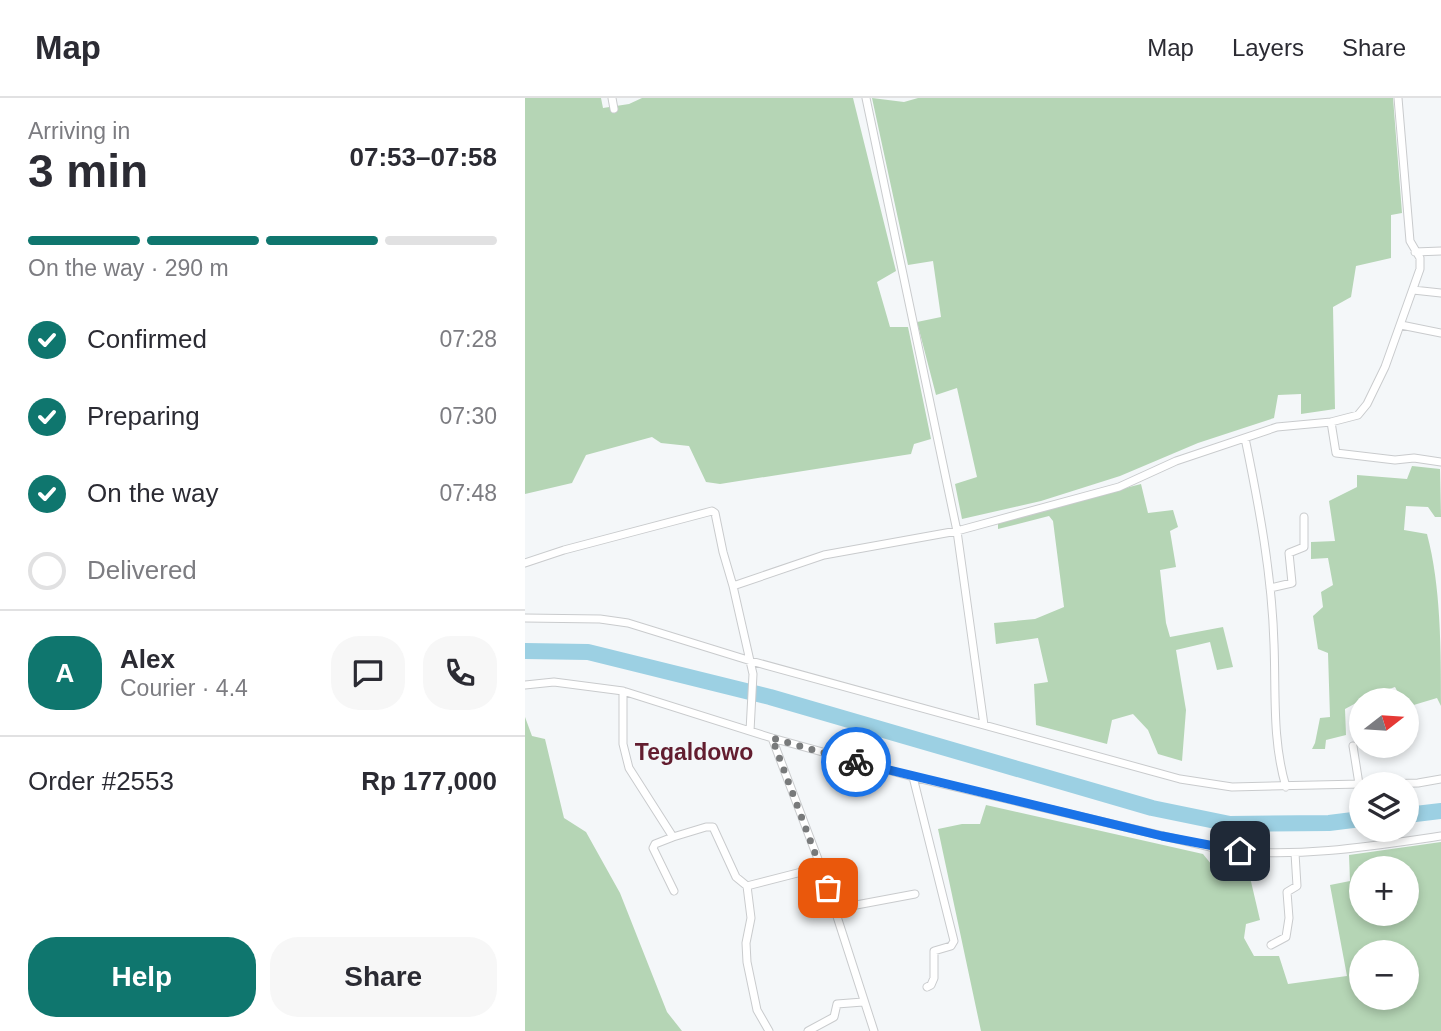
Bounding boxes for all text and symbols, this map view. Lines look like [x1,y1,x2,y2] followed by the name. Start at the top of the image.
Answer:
[35,29,101,66] text: Map
[1147,34,1194,61] text: Map
[1232,34,1304,61] text: Layers
[1342,34,1406,61] text: Share
[28,118,130,144] text: Arriving in
[350,142,497,172] text: 07:53–07:58
[28,145,148,197] text: 3 min
[28,255,229,281] text: On the way · 290 m
[28,321,66,359] icon: check
[87,324,207,354] text: Confirmed
[439,326,497,352] text: 07:28
[28,398,66,436] icon: check
[87,401,200,431] text: Preparing
[439,403,497,429] text: 07:30
[28,475,66,513] icon: check
[87,478,219,508] text: On the way
[439,480,497,506] text: 07:48
[87,555,197,585] text: Delivered
[331,636,405,710] button: chat
[423,636,497,710] button: phone
[120,644,175,674] text: Alex
[56,658,74,688] text: A
[120,675,248,701] text: Courier · 4.4
[1349,688,1419,758] north arrow
[1349,688,1419,1010] map controls
[821,727,891,797] courier
[635,739,753,765] district label: Tegaldowo
[837,743,875,781] icon: bike
[28,766,174,796] text: Order #2553
[361,766,497,796] text: Rp 177,000
[1349,772,1419,842] button: layers
[1210,821,1270,881] pin
[1221,832,1259,870] icon: home
[1349,856,1419,926] button: +
[798,858,858,918] pin
[809,869,847,907] icon: bag
[28,937,256,1017] button: Help
[270,937,497,1017] button: Share
[1349,940,1419,1010] button: −

